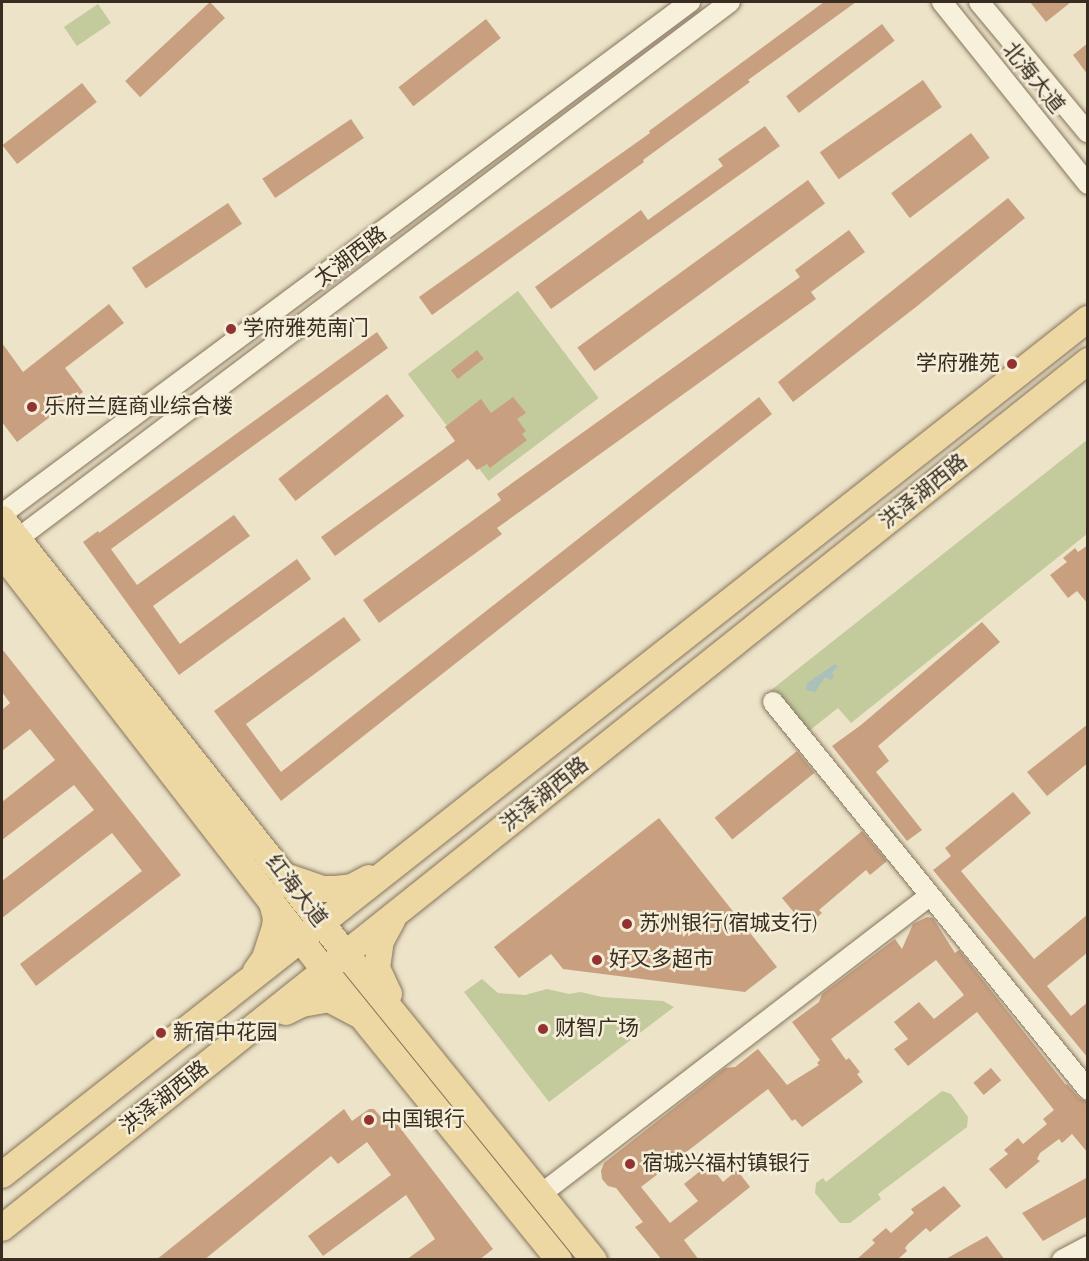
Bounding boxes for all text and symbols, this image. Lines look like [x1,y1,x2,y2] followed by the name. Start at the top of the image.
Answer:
[997,37,1069,119] street label: 北海大道
[310,222,392,292] street label: 太湖西路
[243,316,369,342] place label: 学府雅苑南门
[224,322,238,336] marker: 学府雅苑南门
[916,351,1000,377] place label: 学府雅苑
[1005,357,1019,371] marker: 学府雅苑
[44,394,233,420] place label: 乐府兰庭商业综合楼
[25,400,39,414] marker: 乐府兰庭商业综合楼
[875,449,973,535] street label: 洪泽湖西路
[496,752,594,838] street label: 洪泽湖西路
[260,850,332,932] street label: 红海大道
[639,911,817,937] place label: 苏州银行(宿城支行)
[620,917,634,931] marker: 苏州银行(宿城支行)
[609,947,714,973] place label: 好又多超市
[590,953,604,967] marker: 好又多超市
[555,1016,639,1042] place label: 财智广场
[173,1020,278,1046] place label: 新宿中花园
[536,1022,550,1036] marker: 财智广场
[154,1026,168,1040] marker: 新宿中花园
[116,1056,214,1140] street label: 洪泽湖西路
[381,1107,465,1133] place label: 中国银行
[362,1113,376,1127] marker: 中国银行
[642,1151,810,1177] place label: 宿城兴福村镇银行
[623,1157,637,1171] marker: 宿城兴福村镇银行

